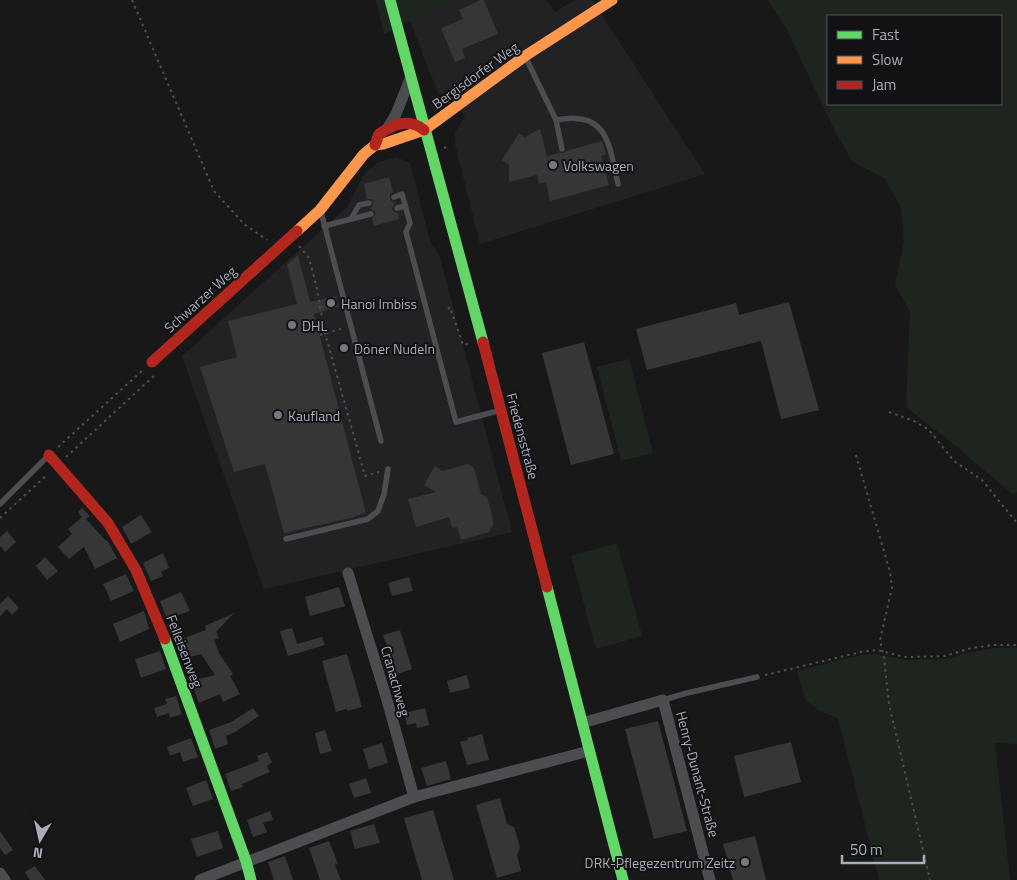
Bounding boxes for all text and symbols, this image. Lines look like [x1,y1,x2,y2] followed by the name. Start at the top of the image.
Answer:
[827,15,1002,105] legend
[872,23,900,46] text: Fast
[427,36,523,114] street label: Bergisdorfer Weg
[872,48,903,71] text: Slow
[872,73,896,96] text: Jam
[563,155,634,176] place label: Volkswagen
[547,159,559,171] marker: Volkswagen
[159,261,241,337] street label: Schwarzer Weg
[341,293,417,314] place label: Hanoi Imbiss
[325,297,337,309] marker: Hanoi Imbiss
[302,315,327,336] place label: DHL
[286,319,298,331] marker: DHL
[354,338,435,359] place label: Döner Nudeln
[338,342,350,354] marker: Döner Nudeln
[501,390,545,482] street label: Friedensstraße
[288,405,340,426] place label: Kaufland
[272,409,284,421] marker: Kaufland
[161,611,209,691] street label: Felleisenweg
[376,643,416,719] street label: Cranachweg
[671,709,725,839] street label: Henry-Dunant-Straße
[15,815,65,865] north arrow
[842,832,924,864] scale bar
[850,838,883,861] text: 50 m
[31,842,44,864] text: N
[585,852,735,873] place label: DRK-Pflegezentrum Zeitz
[739,856,751,868] marker: DRK-Pflegezentrum Zeitz

